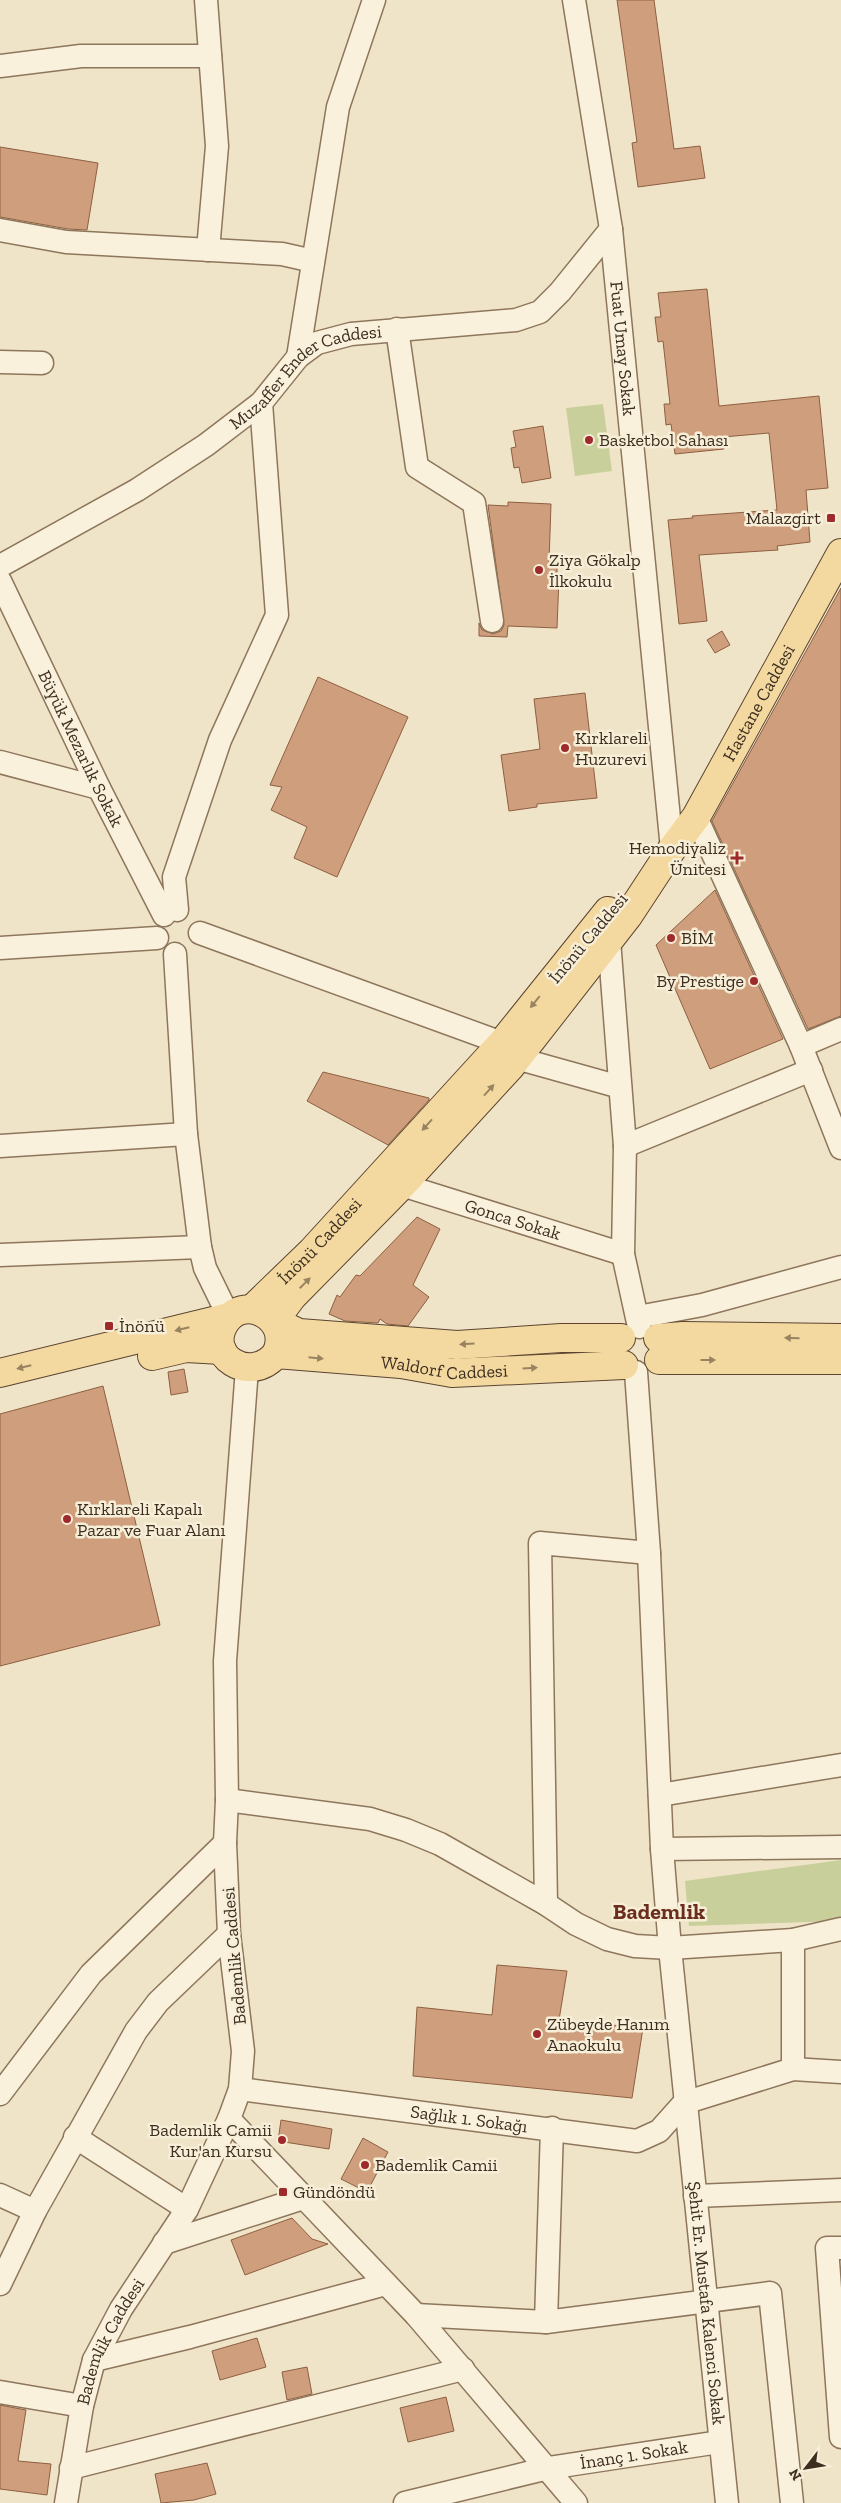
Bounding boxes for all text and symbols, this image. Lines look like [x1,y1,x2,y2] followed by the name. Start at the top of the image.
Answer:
[605,280,640,417] street label: Fuat Umay Sokak
[225,320,383,434] street label: Muzaffer Ender Caddesi
[599,429,728,451] place label: Basketbol Sahası
[583,434,595,446] marker: Basketbol Sahası
[746,507,821,529] place label: Malazgirt
[825,512,837,524] marker: Malazgirt
[549,549,641,592] place label: Ziya Gökalp İlkokulu
[533,564,545,576] marker: Ziya Gökalp İlkokulu
[718,641,800,765] street label: Hastane Caddesi
[33,667,128,831] street label: Büyük Mezarlık Sokak
[575,727,648,770] place label: Kırklareli Huzurevi
[559,742,571,754] marker: Kırklareli Huzurevi
[629,837,726,880] place label: Hemodiyaliz Ünitesi
[730,851,744,865] marker: Hemodiyaliz Ünitesi
[544,888,632,988] street label: İnönü Caddesi
[681,927,714,949] place label: BİM
[665,932,677,944] marker: BİM
[656,970,744,992] place label: By Prestige
[748,975,760,987] marker: By Prestige
[529,996,540,1009] one-way arrow
[483,1084,495,1096] one-way arrow
[422,1118,433,1131] one-way arrow
[273,1193,366,1289] street label: İnönü Caddesi
[462,1194,564,1245] street label: Gonca Sokak
[299,1278,311,1290] one-way arrow
[119,1315,165,1337] place label: İnönü
[103,1320,115,1332] marker: İnönü
[175,1325,190,1333] one-way arrow
[784,1334,800,1342] one-way arrow
[459,1340,475,1348] one-way arrow
[380,1351,508,1384] street label: Waldorf Caddesi
[308,1354,324,1362] one-way arrow
[700,1356,716,1364] one-way arrow
[17,1363,32,1371] one-way arrow
[522,1364,538,1372] one-way arrow
[77,1498,225,1541] place label: Kırklareli Kapalı Pazar ve Fuar Alanı
[61,1513,73,1525] marker: Kırklareli Kapalı Pazar ve Fuar Alanı
[217,1886,251,2026] street label: Bademlik Caddesi
[613,1898,705,1925] district label: Bademlik
[547,2013,670,2056] place label: Zübeyde Hanım Anaokulu
[531,2028,543,2040] marker: Zübeyde Hanım Anaokulu
[409,2100,529,2138] street label: Sağlık 1. Sokağı
[149,2119,272,2162] place label: Bademlik Camii Kur'an Kursu
[276,2134,288,2146] marker: Bademlik Camii Kur'an Kursu
[375,2154,498,2176] place label: Bademlik Camii
[359,2159,371,2171] marker: Bademlik Camii
[683,2180,730,2426] street label: Şehit Er. Mustafa Kalenci Sokak
[293,2181,375,2203] place label: Gündöndü
[277,2186,289,2198] marker: Gündöndü
[72,2274,149,2407] street label: Bademlik Caddesi
[578,2436,690,2474] street label: İnanç 1. Sokak
[781,2443,831,2493] north arrow
[785,2465,805,2483] text: N

